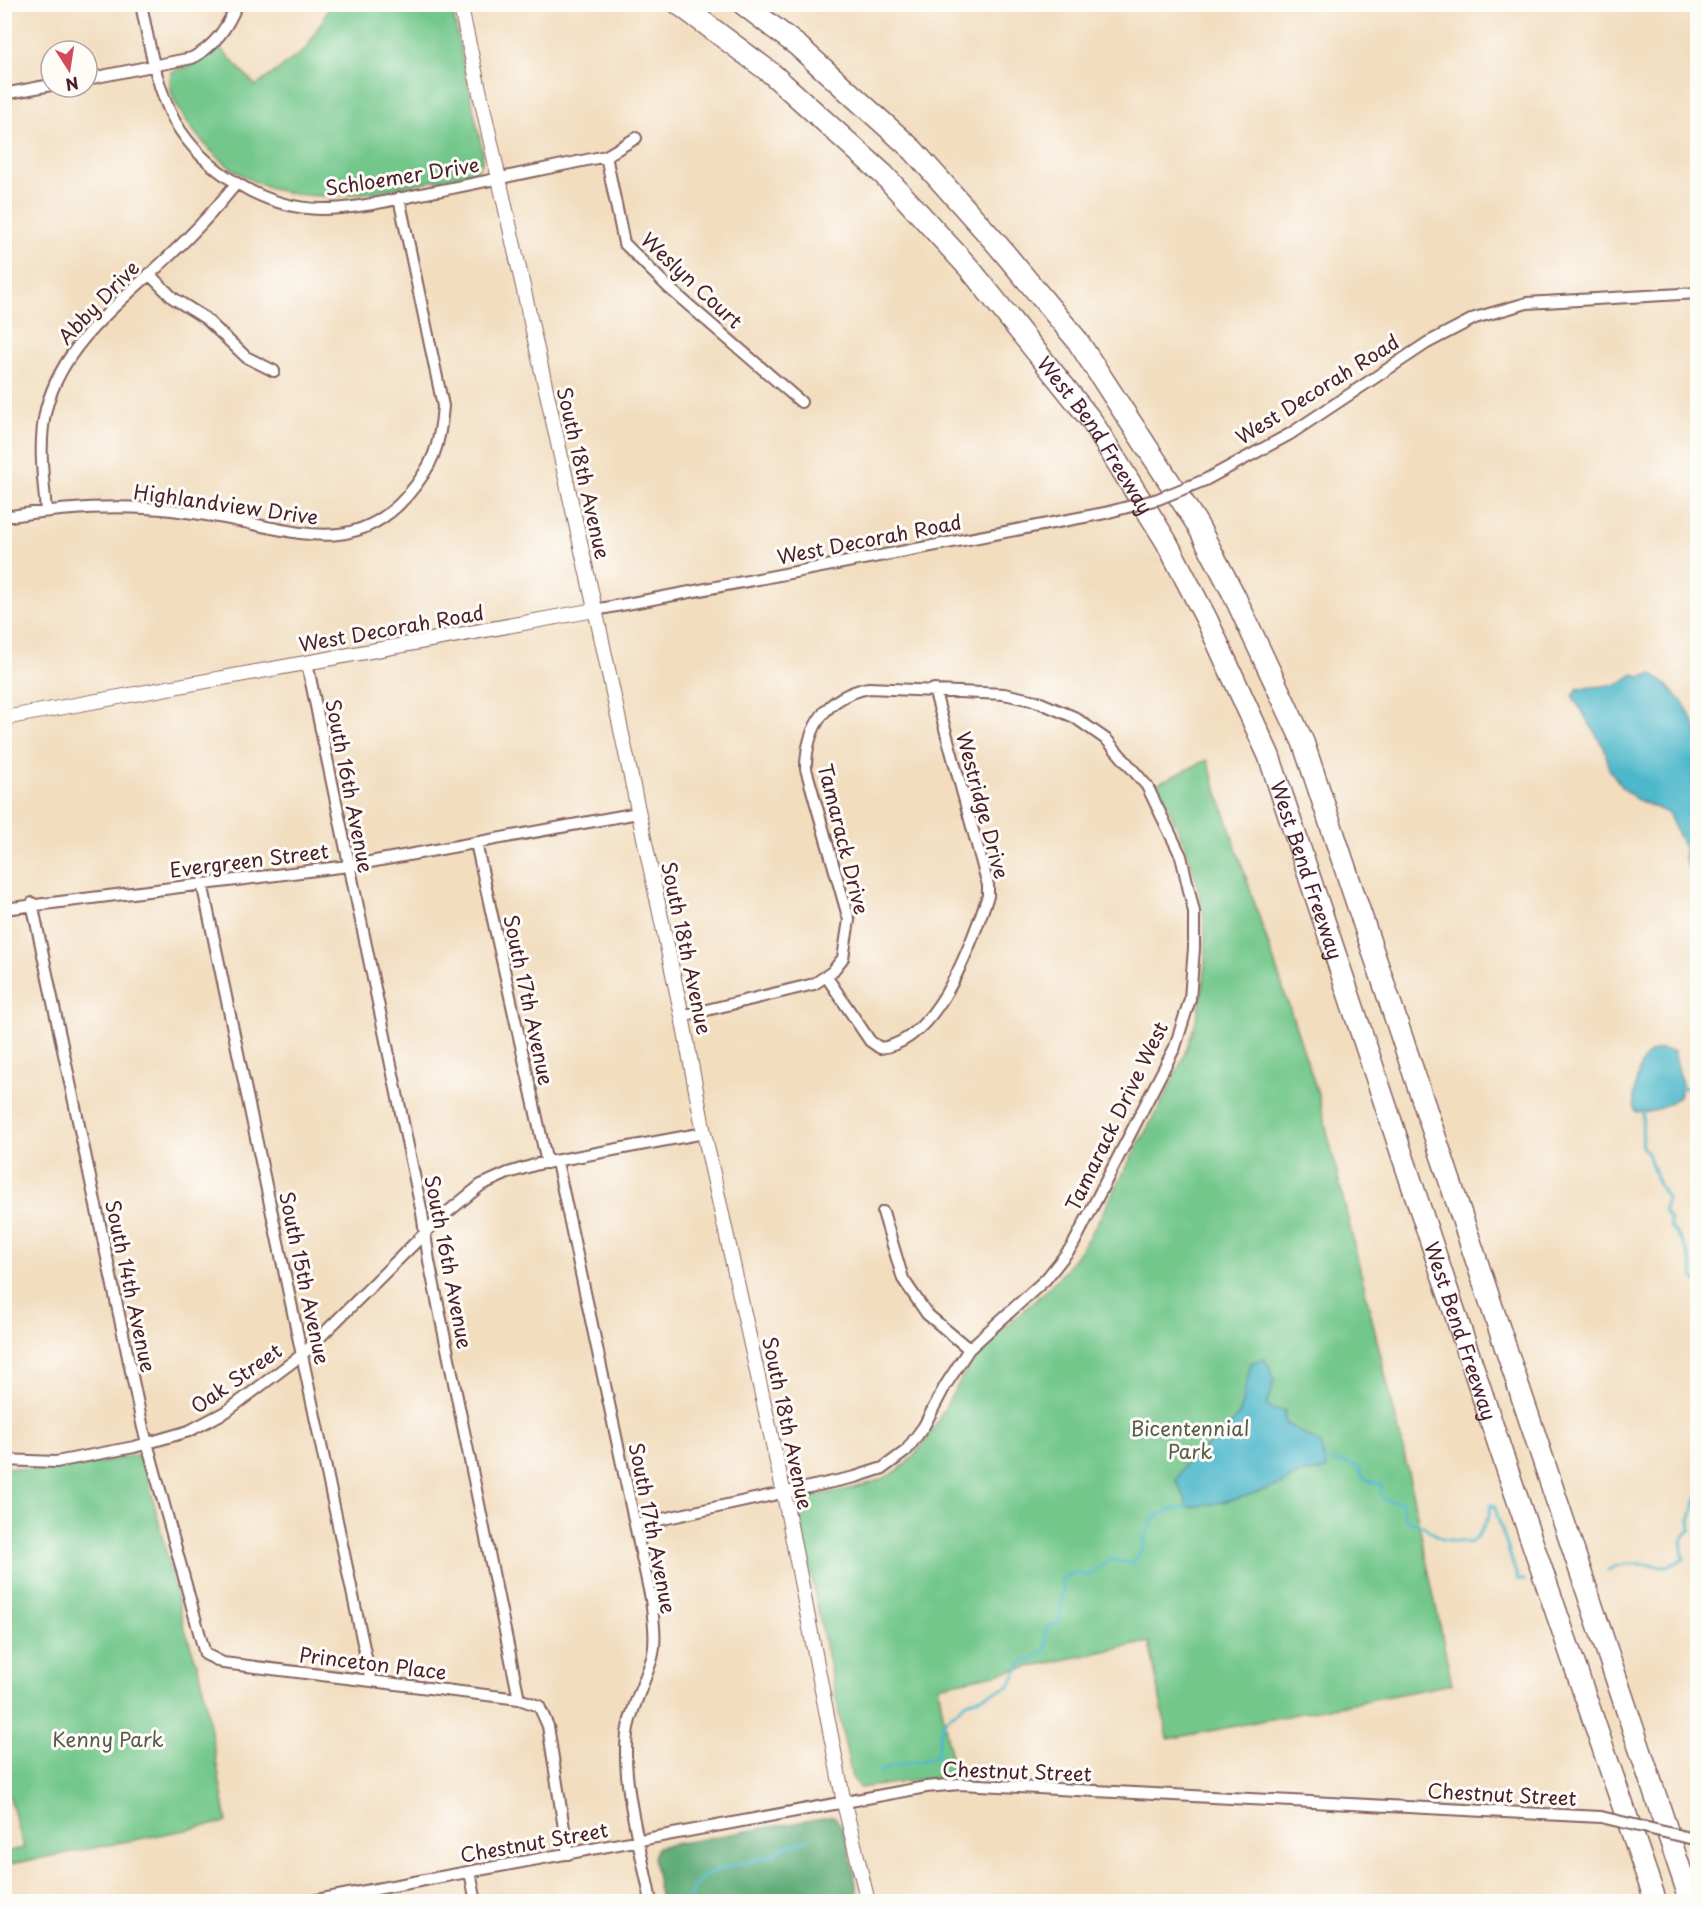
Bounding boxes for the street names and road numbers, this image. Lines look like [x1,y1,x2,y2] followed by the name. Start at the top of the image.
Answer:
[323,149,481,203] street label: Schloemer Drive
[634,225,750,335] street label: Weslyn Court
[50,253,146,351] street label: Abby Drive
[1230,327,1404,451] street label: West Decorah Road
[1030,349,1161,520] street label: West Bend Freeway
[550,384,618,562] street label: South 18th Avenue
[132,476,320,532] street label: Highlandview Drive
[774,506,964,572] street label: West Decorah Road
[296,597,486,659] street label: West Decorah Road
[318,697,382,875] street label: South 16th Avenue
[949,728,1017,882] street label: Westridge Drive
[811,761,877,917] street label: Tamarack Drive
[1263,776,1351,963] street label: West Bend Freeway
[168,835,330,885] street label: Evergreen Street
[654,859,720,1037] street label: South 18th Avenue
[496,912,562,1088] street label: South 17th Avenue
[1057,1016,1175,1216] street label: Tamarack Drive West
[417,1173,481,1351] street label: South 16th Avenue
[272,1189,338,1367] street label: South 15th Avenue
[98,1197,164,1375] street label: South 14th Avenue
[1417,1237,1505,1424] street label: West Bend Freeway
[755,1334,821,1512] street label: South 18th Avenue
[184,1336,288,1420] street label: Oak Street
[622,1440,684,1616] street label: South 17th Avenue
[298,1639,448,1687] street label: Princeton Place
[942,1753,1092,1789] street label: Chestnut Street
[1427,1775,1577,1813] street label: Chestnut Street
[458,1814,610,1870] street label: Chestnut Street

